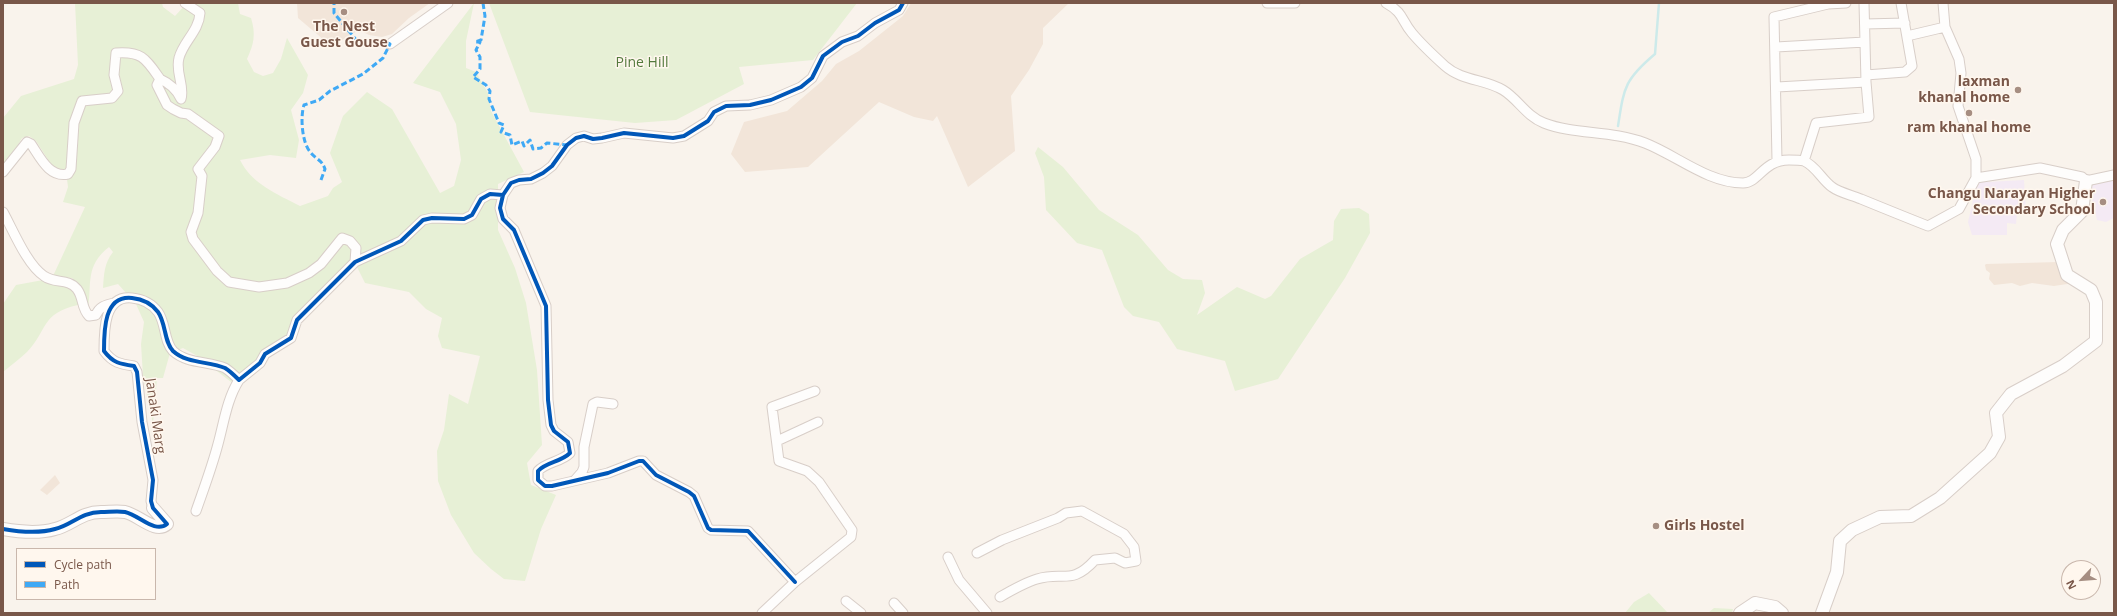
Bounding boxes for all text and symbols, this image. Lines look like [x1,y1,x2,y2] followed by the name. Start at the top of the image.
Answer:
[339,7,349,17] marker: The Nest Guest Gouse
[300,19,388,52] place label: The Nest Guest Gouse
[616,55,668,71] park label: Pine Hill
[1918,74,2010,106] place label: laxman khanal home
[2013,85,2023,95] marker: laxman khanal home
[1964,108,1974,118] marker: ram khanal home
[1907,120,2031,136] place label: ram khanal home
[1928,186,2095,218] place label: Changu Narayan Higher Secondary School
[2098,197,2108,207] marker: Changu Narayan Higher Secondary School
[141,377,169,455] street label: Janaki Marg
[1664,518,1745,534] place label: Girls Hostel
[1651,521,1661,531] marker: Girls Hostel
[16,548,156,600] legend
[54,556,112,573] text: Cycle path
[2061,560,2101,600] north arrow
[54,576,80,593] text: Path
[2062,578,2079,592] text: N

